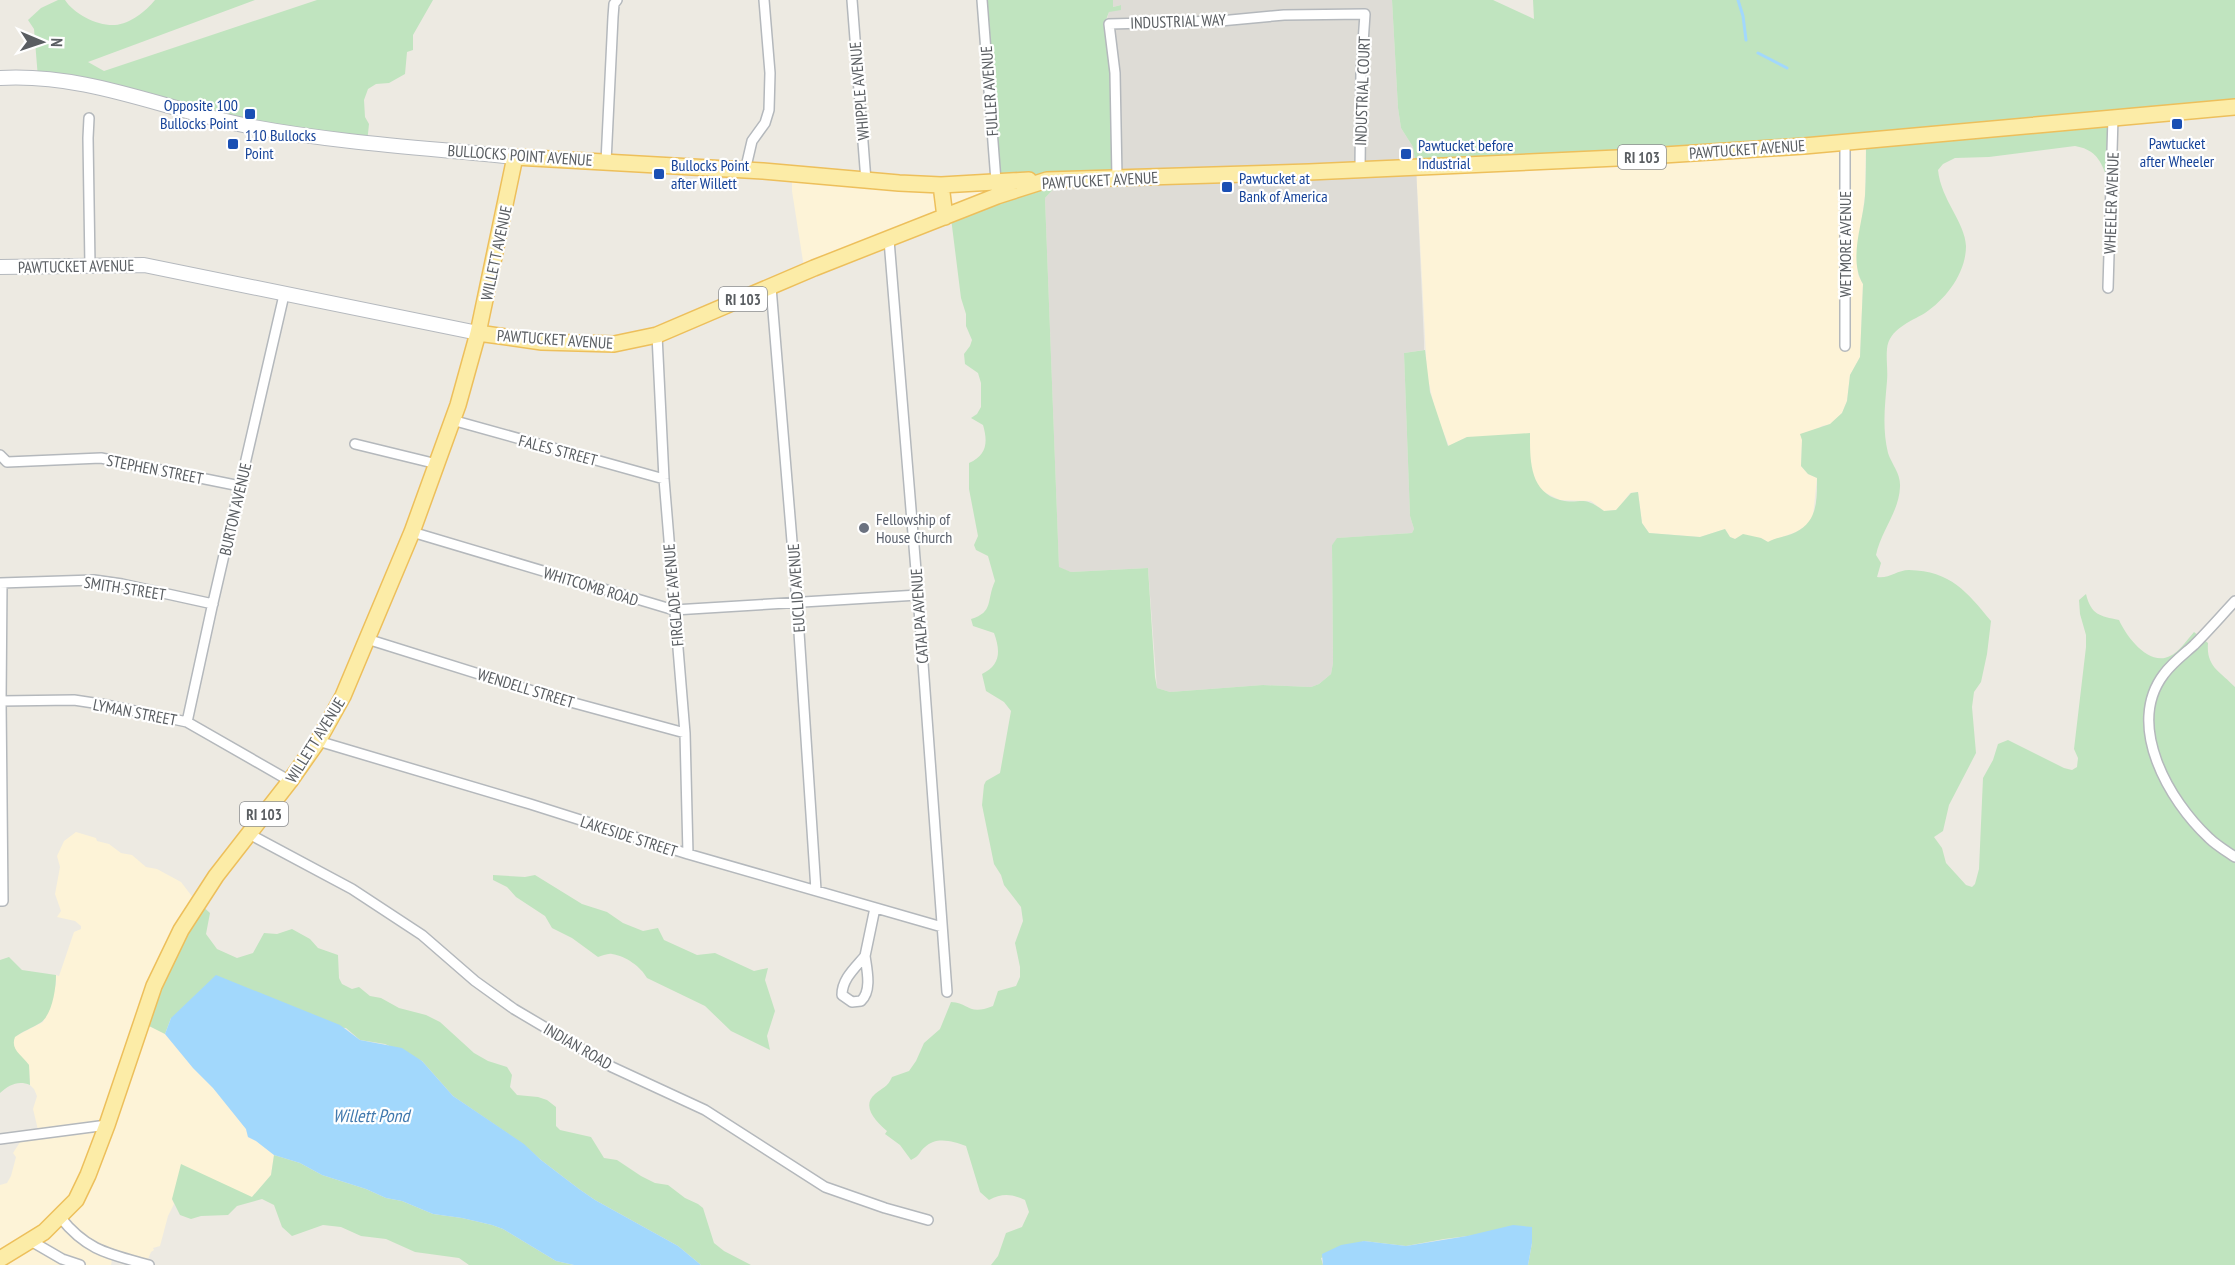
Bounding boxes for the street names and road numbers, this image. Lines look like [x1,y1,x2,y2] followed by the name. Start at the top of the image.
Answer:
[1130,9,1227,33] street label: INDUSTRIAL WAY
[1350,36,1374,146] street label: INDUSTRIAL COURT
[845,41,873,141] street label: WHIPPLE AVENUE
[976,45,1002,137] street label: FULLER AVENUE
[1688,135,1806,163] street label: PAWTUCKET AVENUE
[447,140,593,170] street label: BULLOCKS POINT AVENUE
[1618,145,1666,169] road number: RI 103
[2099,151,2123,254] street label: WHEELER AVENUE
[1041,167,1159,193] street label: PAWTUCKET AVENUE
[1835,191,1855,297] street label: WETMORE AVENUE
[476,203,516,302] street label: WILLETT AVENUE
[18,255,134,277] street label: PAWTUCKET AVENUE
[719,287,767,311] road number: RI 103
[496,325,614,353] street label: PAWTUCKET AVENUE
[517,430,599,470] street label: FALES STREET
[105,450,205,488] street label: STEPHEN STREET
[215,460,255,557] street label: BURTON AVENUE
[659,543,687,647] street label: FIRGLADE AVENUE
[783,543,809,633] street label: EUCLID AVENUE
[541,562,641,610] street label: WHITCOMB ROAD
[906,568,932,664] street label: CATALPA AVENUE
[83,572,167,604] street label: SMITH STREET
[475,664,577,712] street label: WENDELL STREET
[91,694,179,730] street label: LYMAN STREET
[281,694,349,786] street label: WILLETT AVENUE
[240,802,288,826] road number: RI 103
[578,811,680,861] street label: LAKESIDE STREET
[540,1018,616,1074] street label: INDIAN ROAD

